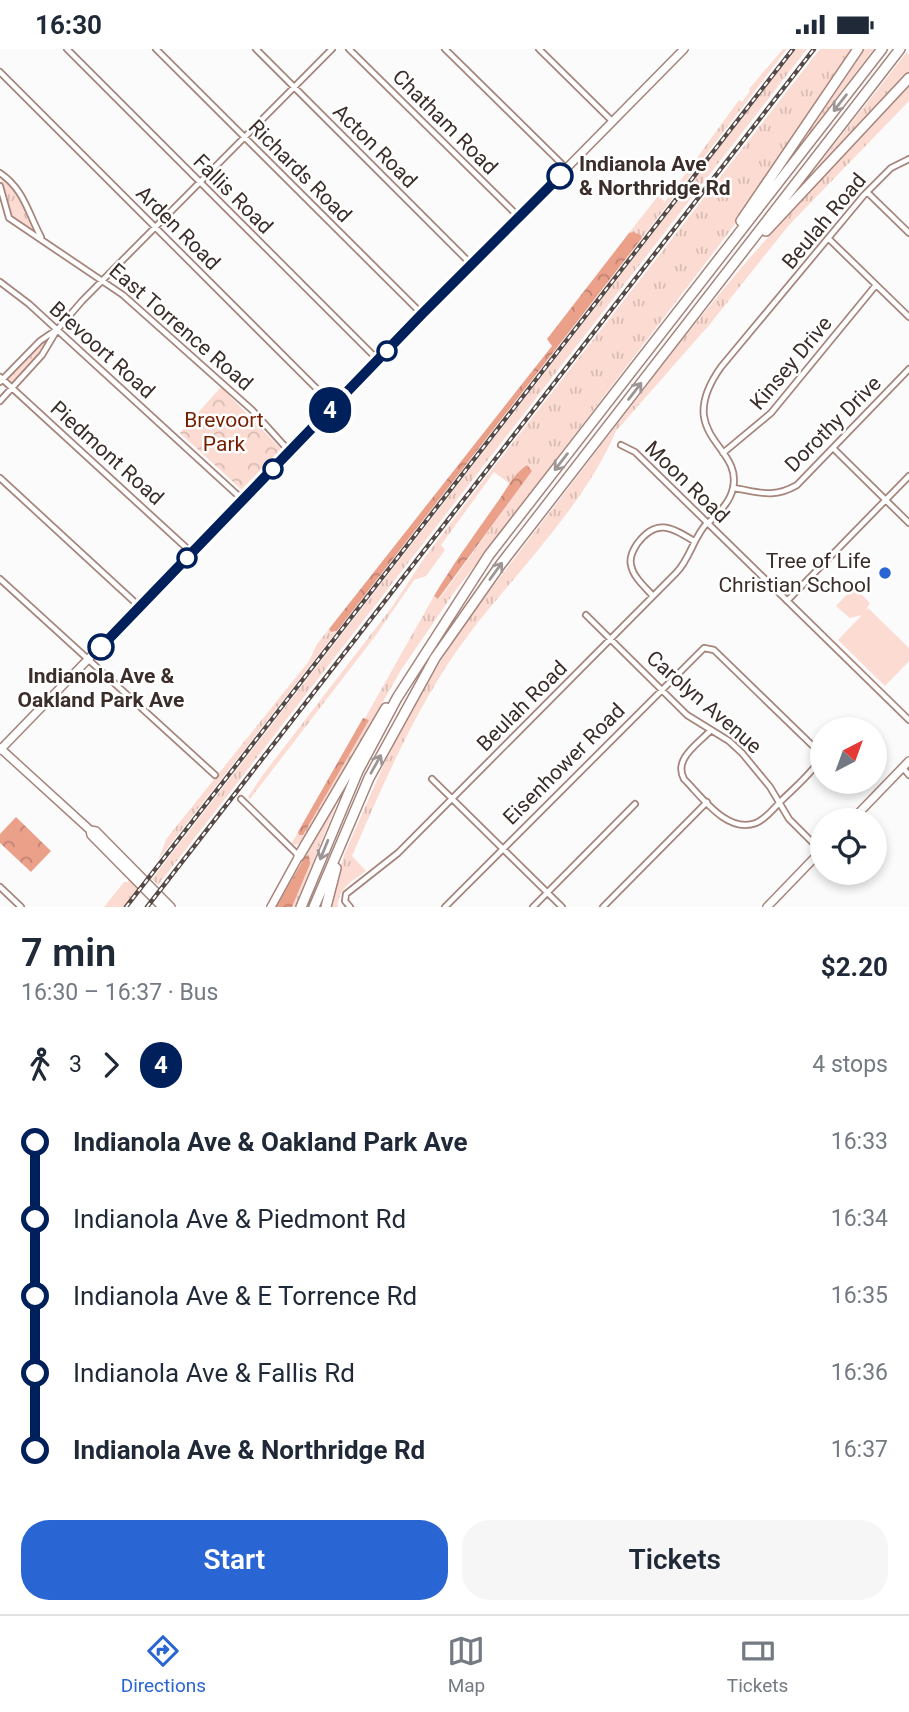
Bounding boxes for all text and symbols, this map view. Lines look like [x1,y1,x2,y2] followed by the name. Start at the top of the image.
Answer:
[35,10,102,40] text: 16:30
[388,65,502,179] street label: Chatham Road
[833,93,848,112] one-way arrow
[328,99,422,193] street label: Acton Road
[244,115,356,227] street label: Richards Road
[188,149,278,239] street label: Fallis Road
[579,152,731,200] place label: Indianola Ave & Northridge Rd
[547,163,573,189] marker: Indianola Ave & Northridge Rd
[777,168,871,274] street label: Beulah Road
[131,181,225,275] street label: Arden Road
[105,258,257,396] street label: East Torrence Road
[45,297,159,403] street label: Brevoort Road
[745,312,837,414] street label: Kinsey Drive
[377,341,397,361] unlabelled marker
[780,371,886,477] street label: Dorothy Drive
[627,382,642,401] one-way arrow
[307,387,353,433] line badge: 4
[46,396,168,510] street label: Piedmont Road
[323,396,337,424] text: 4
[184,408,264,456] park label: Brevoort Park
[640,436,734,528] street label: Moon Road
[553,452,568,470] one-way arrow
[263,459,283,479] unlabelled marker
[177,548,197,568] unlabelled marker
[718,549,871,597] place label: Tree of Life Christian School
[489,562,503,581] one-way arrow
[877,565,893,581] marker: Tree of Life Christian School
[88,634,114,660] marker: Indianola Ave & Oakland Park Ave
[642,646,766,758] street label: Carolyn Avenue
[472,656,572,756] street label: Beulah Road
[18,664,184,712] place label: Indianola Ave & Oakland Park Ave
[498,698,630,830] street label: Eisenhower Road
[810,717,887,795] north arrow
[810,717,887,885] map controls
[370,755,384,775] one-way arrow
[810,808,887,885] button: locate
[317,839,330,861] one-way arrow
[21,931,116,975] text: 7 min
[821,952,888,982] text: $2.20
[21,979,218,1006] text: 16:30 – 16:37 · Bus
[21,1046,59,1084] icon: walk
[92,1046,130,1084] icon: forward
[69,1051,82,1078] text: 3
[154,1051,168,1079] text: 4
[812,1051,888,1078] text: 4 stops
[73,1127,468,1157] text: Indianola Ave & Oakland Park Ave
[831,1128,888,1155] text: 16:33
[73,1204,406,1234] text: Indianola Ave & Piedmont Rd
[831,1205,888,1232] text: 16:34
[73,1281,417,1311] text: Indianola Ave & E Torrence Rd
[831,1282,888,1309] text: 16:35
[73,1358,355,1388] text: Indianola Ave & Fallis Rd
[831,1359,888,1386] text: 16:36
[73,1435,425,1465] text: Indianola Ave & Northridge Rd
[831,1436,888,1463] text: 16:37
[21,1520,448,1600] button: Start
[462,1520,888,1600] button: Tickets
[121,1632,206,1697] tab: Directions
[447,1632,485,1697] tab: Map
[727,1632,788,1697] tab: Tickets

